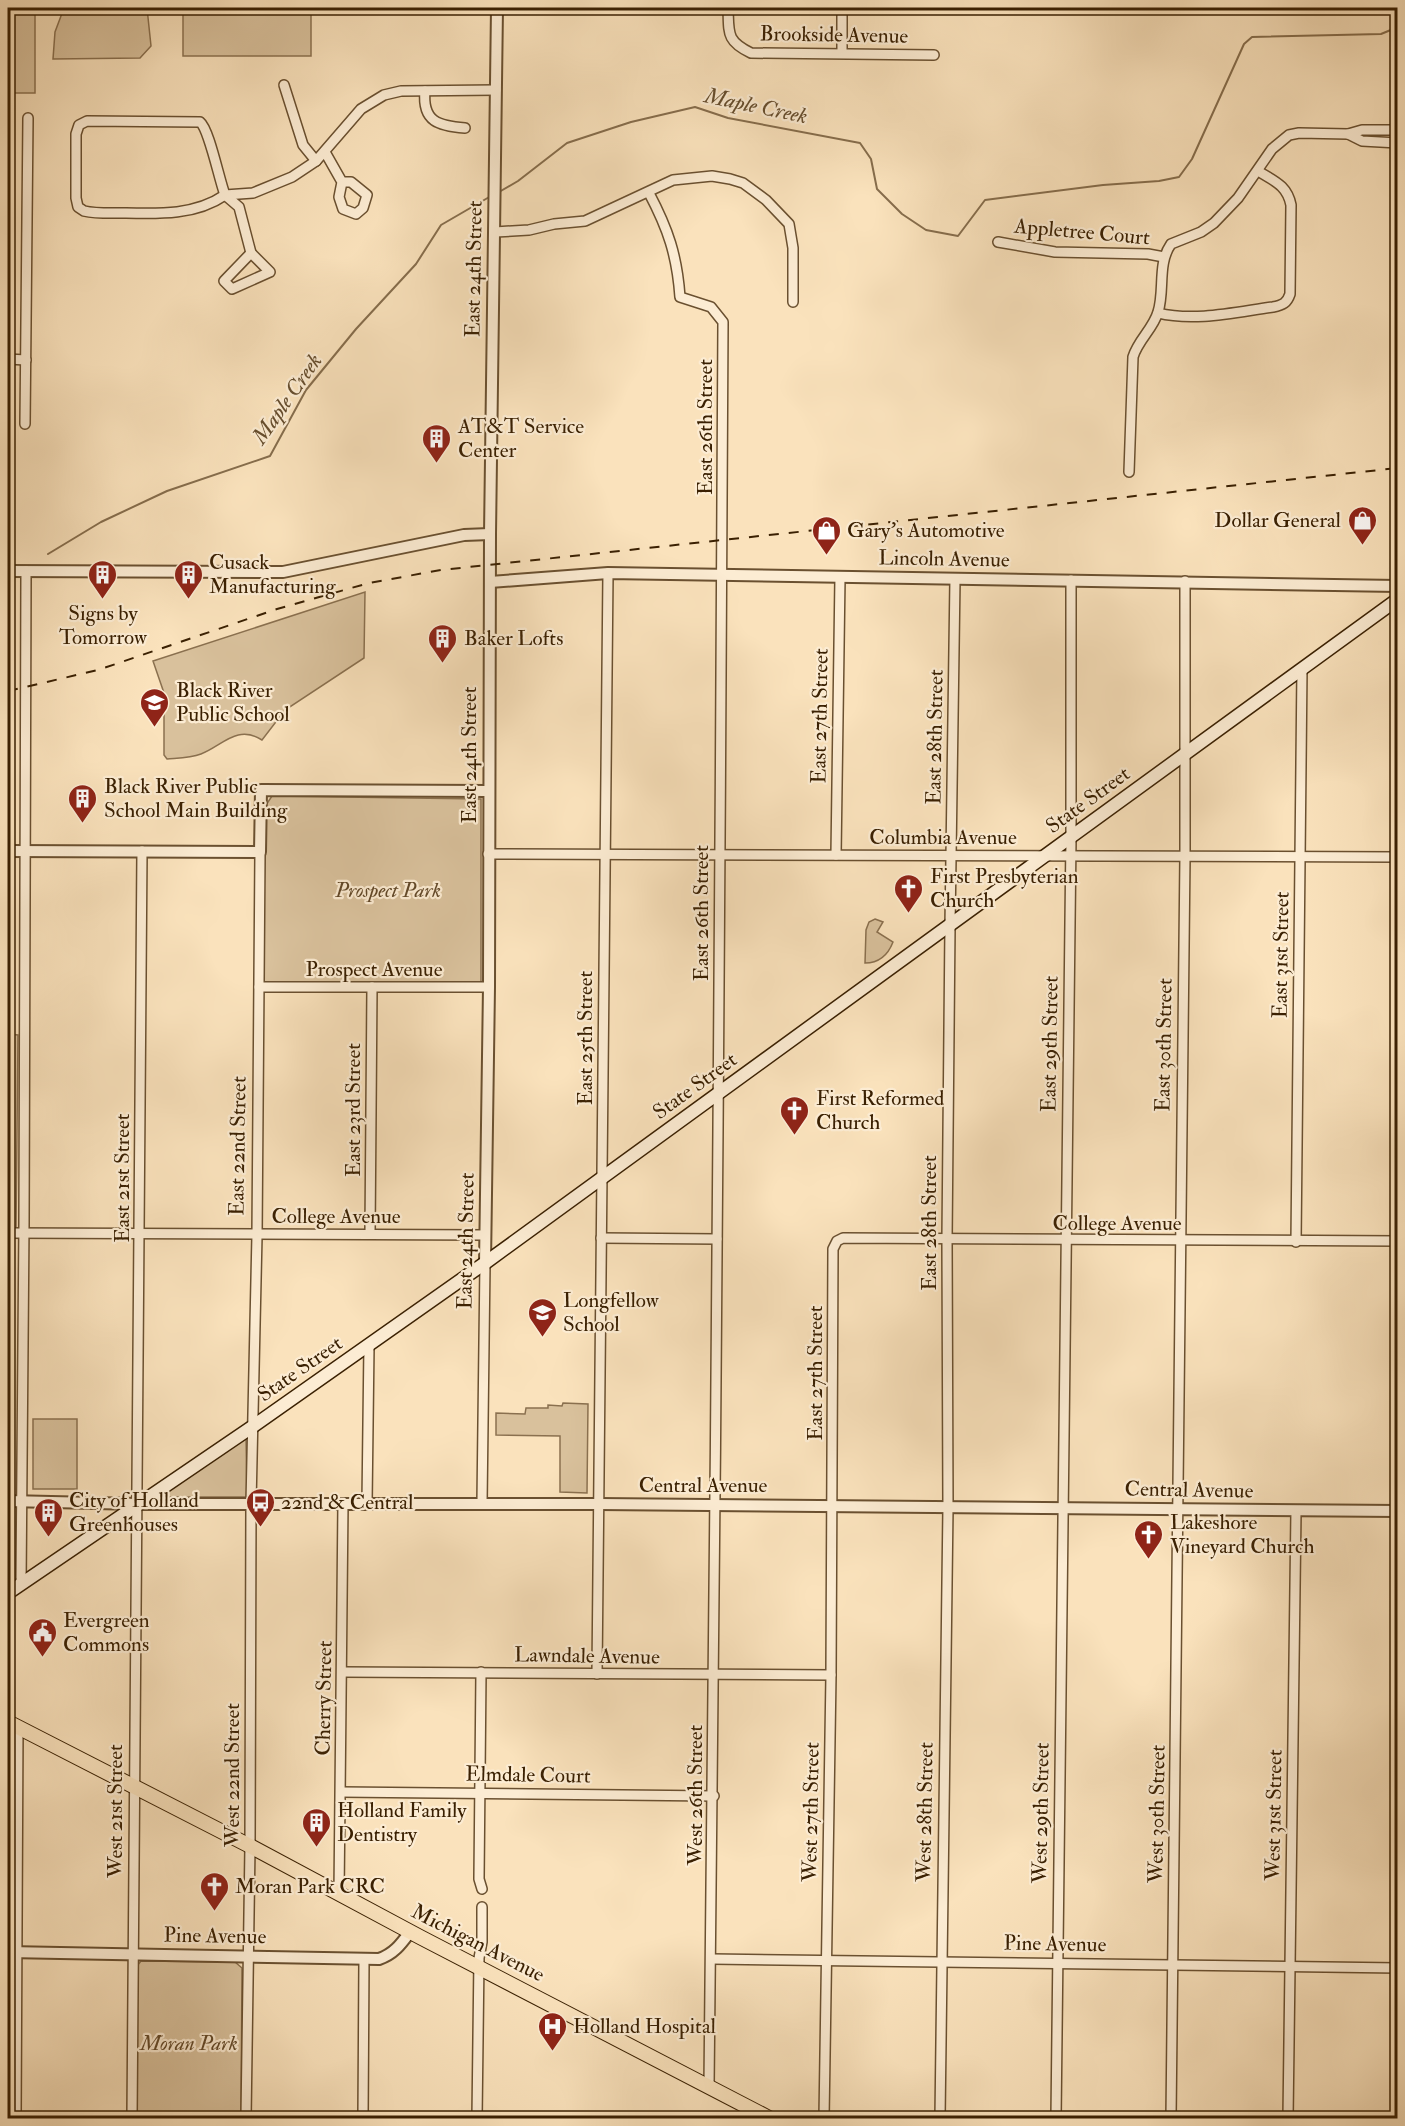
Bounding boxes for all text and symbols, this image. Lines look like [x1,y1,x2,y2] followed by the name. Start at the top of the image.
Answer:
[760,20,909,50] street label: Brookside Avenue
[700,81,810,131] water label: Maple Creek
[459,200,489,338] street label: East 24th Street
[1012,213,1151,251] street label: Appletree Court
[244,348,328,452] water label: Maple Creek
[692,359,719,495] street label: East 26th Street
[457,413,584,464] place label: AT&T Service Center
[421,422,453,464] building icon: AT&T Service Center
[1346,504,1378,546] shop icon: Dollar General
[1214,507,1342,534] place label: Dollar General
[810,514,842,556] shop icon: Gary's Automotive
[847,517,1005,544] place label: Gary's Automotive
[878,544,1010,574] street label: Lincoln Avenue
[209,549,336,600] place label: Cusack Manufacturing
[87,558,119,600] building icon: Signs by Tomorrow
[172,558,204,600] building icon: Cusack Manufacturing
[59,600,148,651] place label: Signs by Tomorrow
[427,622,459,664] building icon: Baker Lofts
[464,625,563,652] place label: Baker Lofts
[805,648,835,784] street label: East 27th Street
[920,669,950,805] street label: East 28th Street
[176,677,290,728] place label: Black River Public School
[139,686,171,728] school or university icon: Black River Public School
[456,686,483,824] street label: East 24th Street
[1041,760,1136,840] street label: State Street
[104,773,288,824] place label: Black River Public School Main Building
[67,782,99,824] building icon: Black River Public School Main Building
[869,824,1017,851] street label: Columbia Avenue
[688,845,715,981] street label: East 26th Street
[930,863,1079,914] place label: First Presbyterian Church
[893,872,925,914] church icon: First Presbyterian Church
[334,877,441,904] park label: Prospect Park
[1266,891,1296,1019] street label: East 31st Street
[305,956,443,983] street label: Prospect Avenue
[572,970,599,1105] street label: East 25th Street
[1035,975,1065,1112] street label: East 29th Street
[1149,978,1179,1112] street label: East 30th Street
[340,1043,367,1177] street label: East 23rd Street
[648,1046,743,1126] street label: State Street
[223,1076,253,1216] street label: East 22nd Street
[816,1085,945,1136] place label: First Reformed Church
[779,1094,811,1136] church icon: First Reformed Church
[109,1113,136,1243] street label: East 21st Street
[916,1155,943,1291] street label: East 28th Street
[451,1172,481,1310] street label: East 24th Street
[271,1203,401,1230] street label: College Avenue
[1052,1210,1182,1237] street label: College Avenue
[563,1287,660,1338] place label: Longfellow School
[526,1296,558,1338] school or university icon: Longfellow School
[802,1305,829,1441] street label: East 27th Street
[252,1330,348,1408] street label: State Street
[639,1472,768,1499] street label: Central Avenue
[1124,1475,1254,1505] street label: Central Avenue
[244,1486,276,1528] bus stop icon: 22nd & Central
[69,1487,200,1538] place label: City of Holland Greenhouses
[281,1489,414,1516] place label: 22nd & Central
[32,1496,64,1538] building icon: City of Holland Greenhouses
[1170,1509,1315,1560] place label: Lakeshore Vineyard Church
[1133,1518,1165,1560] church icon: Lakeshore Vineyard Church
[63,1607,150,1658] place label: Evergreen Commons
[26,1616,58,1658] public building icon: Evergreen Commons
[309,1640,339,1756] street label: Cherry Street
[514,1641,660,1671] street label: Lawndale Avenue
[219,1703,246,1848] street label: West 22nd Street
[682,1724,709,1866] street label: West 26th Street
[796,1742,826,1883] street label: West 27th Street
[910,1742,940,1883] street label: West 28th Street
[1026,1742,1056,1885] street label: West 29th Street
[102,1744,129,1879] street label: West 21st Street
[1142,1744,1172,1884] street label: West 30th Street
[1259,1749,1289,1882] street label: West 31st Street
[465,1760,591,1790] street label: Elmdale Court
[337,1797,467,1848] place label: Holland Family Dentistry
[300,1806,332,1848] building icon: Holland Family Dentistry
[198,1870,230,1912] church icon: Moran Park CRC
[235,1873,385,1900] place label: Moran Park CRC
[407,1898,549,1988] street label: Michigan Avenue
[163,1922,267,1950] street label: Pine Avenue
[1003,1930,1107,1958] street label: Pine Avenue
[536,2010,568,2052] hospital icon: Holland Hospital
[573,2013,717,2040] place label: Holland Hospital
[138,2030,238,2057] park label: Moran Park

